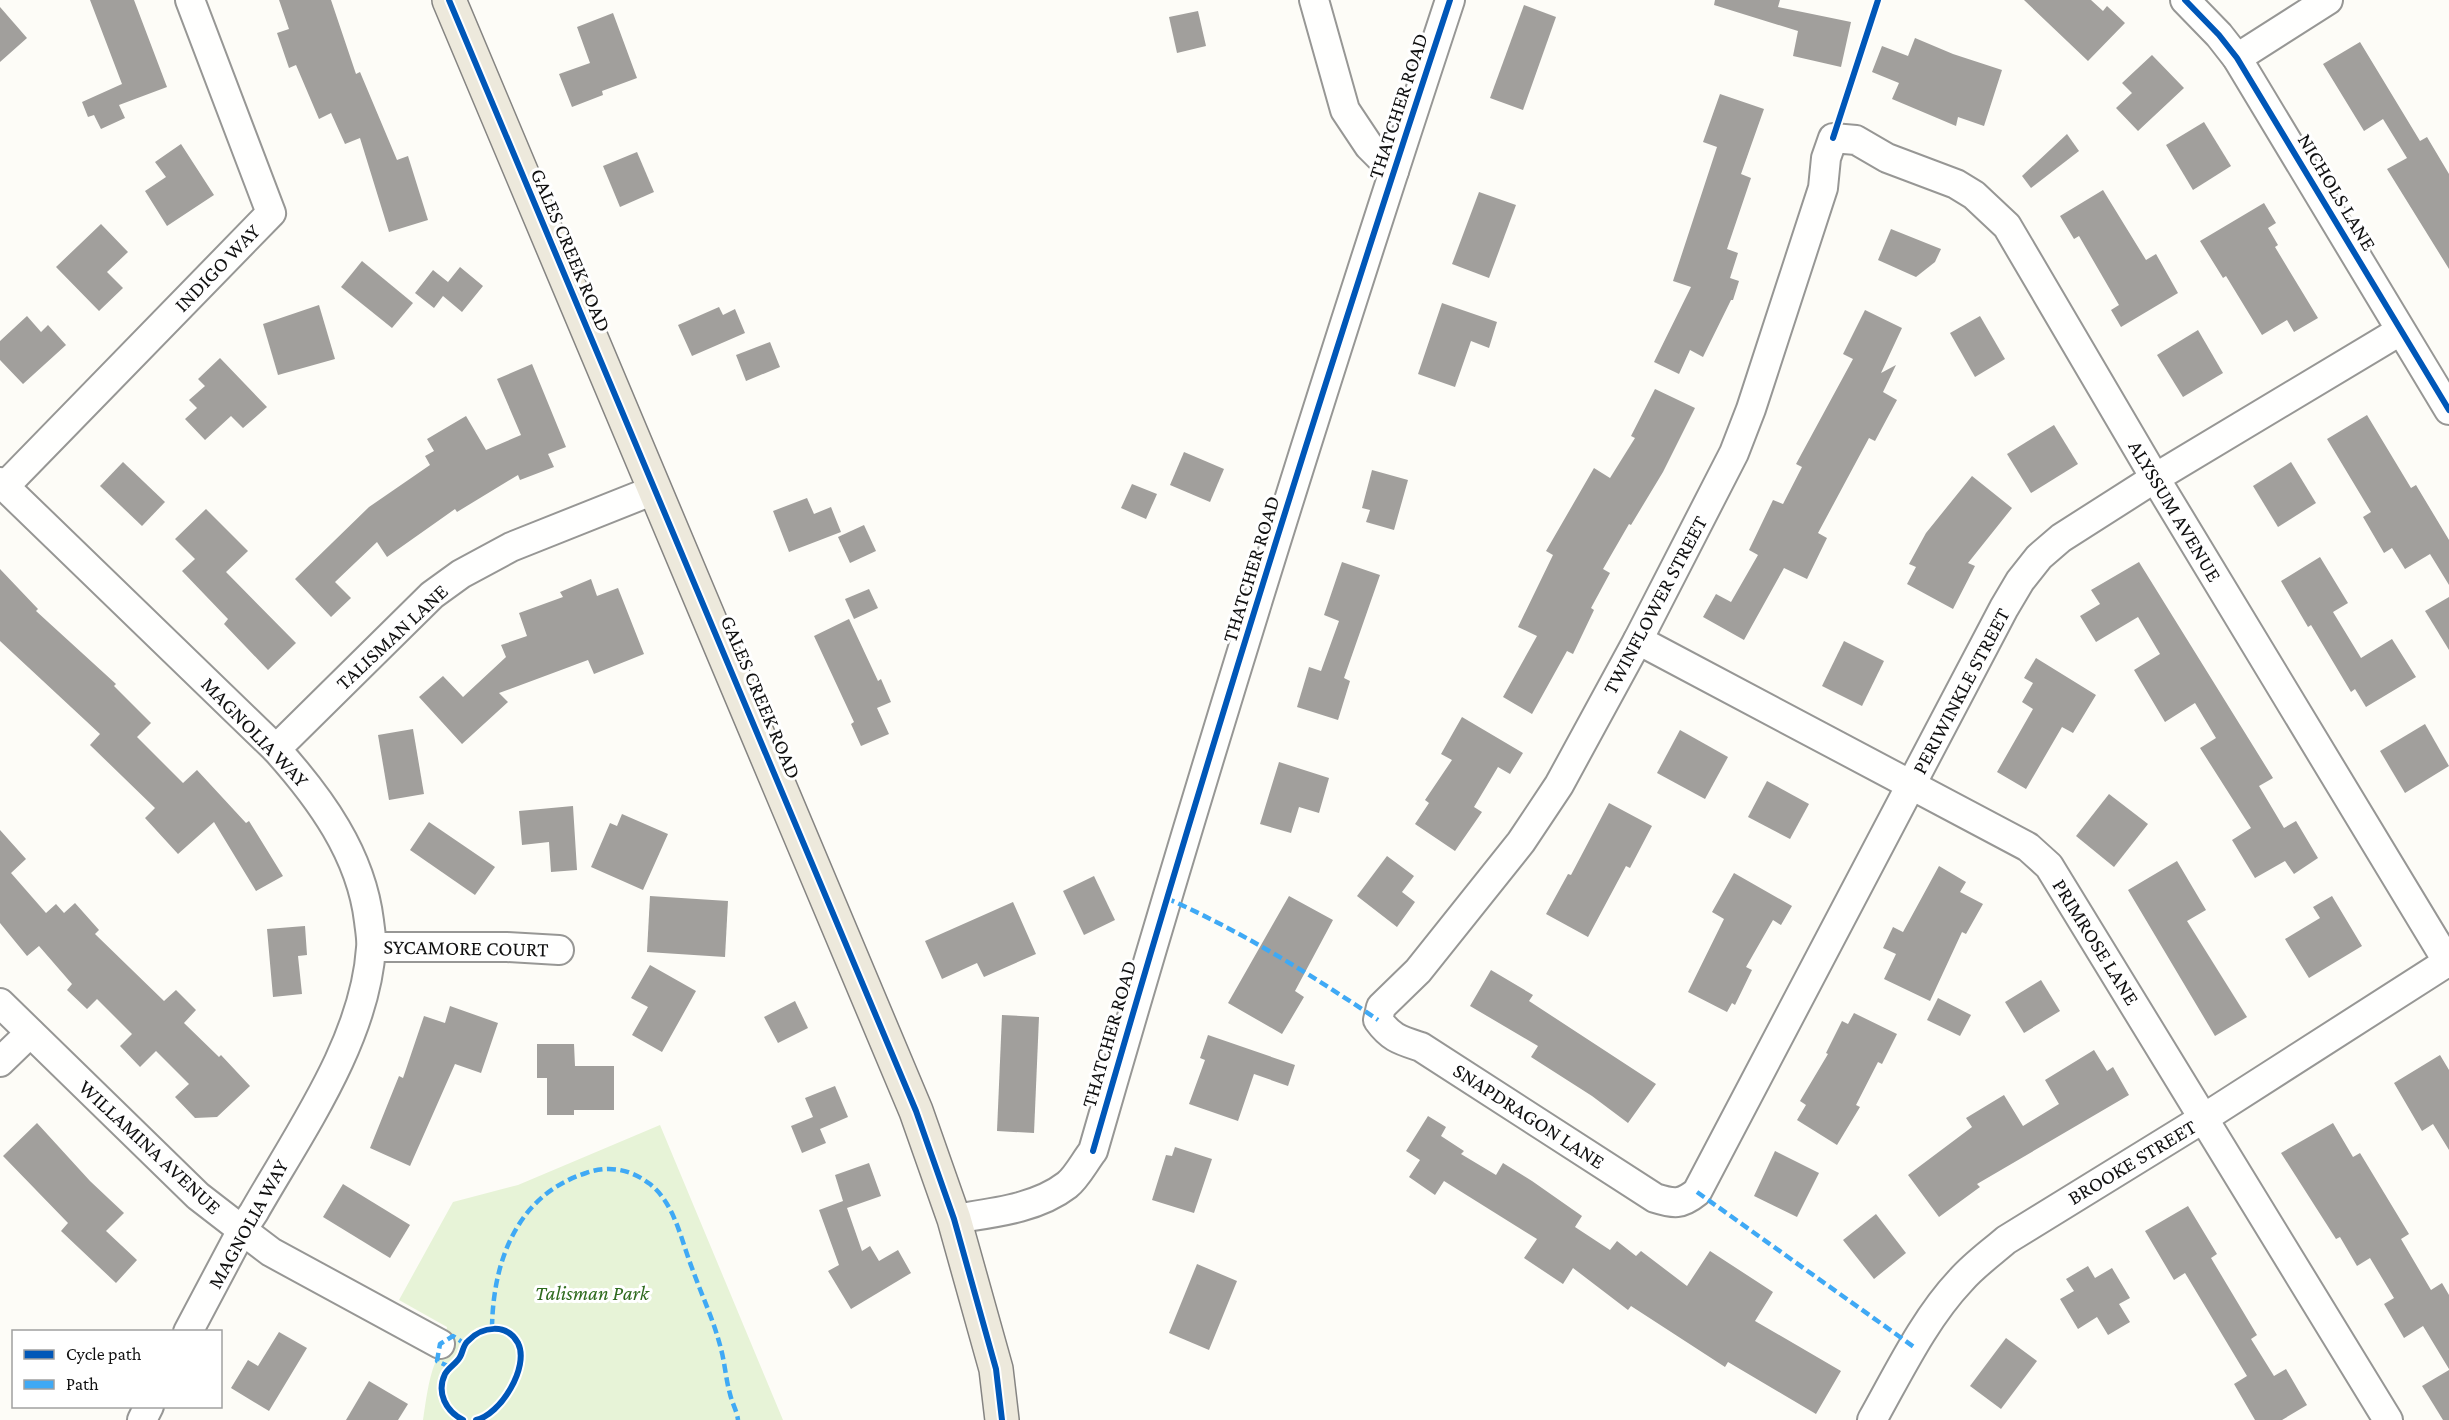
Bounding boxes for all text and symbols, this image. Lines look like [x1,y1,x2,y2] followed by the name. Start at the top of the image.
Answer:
[1363,30,1433,182] street label: THATCHER ROAD
[2293,129,2381,255] street label: NICHOLS LANE
[526,165,616,335] street label: GALES CREEK ROAD
[169,219,265,317] street label: INDIGO WAY
[2123,436,2227,586] street label: ALYSSUM AVENUE
[1217,493,1285,645] street label: THATCHER ROAD
[1598,511,1713,698] street label: TWINFLOWER STREET
[331,579,453,695] street label: TALISMAN LANE
[1907,604,2015,778] street label: PERIWINKLE STREET
[716,612,806,782] street label: GALES CREEK ROAD
[196,672,314,793] street label: MAGNOLIA WAY
[2048,874,2144,1010] street label: PRIMROSE LANE
[383,935,549,961] street label: SYCAMORE COURT
[1077,958,1141,1110] street label: THATCHER ROAD
[1449,1058,1609,1174] street label: SNAPDRAGON LANE
[74,1075,226,1219] street label: WILLAMINA AVENUE
[2063,1114,2201,1210] street label: BROOKE STREET
[203,1154,294,1293] street label: MAGNOLIA WAY
[535,1281,650,1305] park label: Talisman Park
[12,1330,222,1408] legend
[66,1344,142,1364] text: Cycle path
[66,1374,99,1394] text: Path

